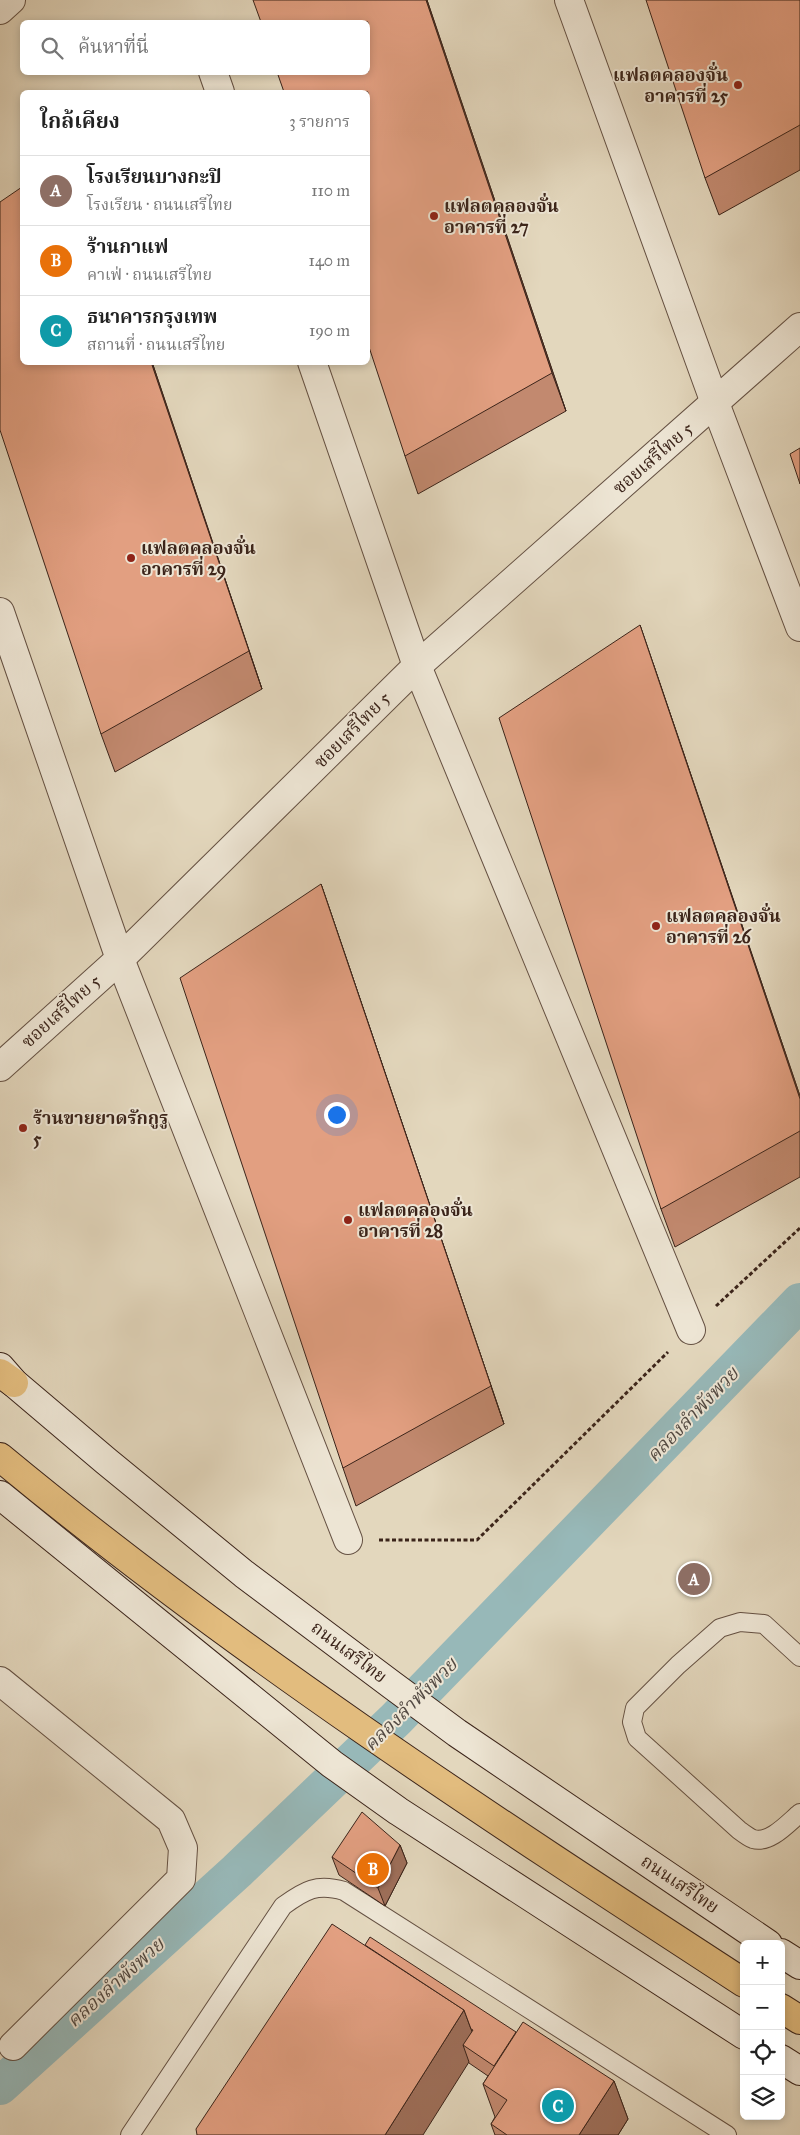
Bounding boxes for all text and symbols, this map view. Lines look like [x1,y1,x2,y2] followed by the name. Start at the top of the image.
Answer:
[20,20,370,75] search box
[38,34,66,62] icon: search
[78,35,149,58] text: ค้นหาที่นี่
[613,61,729,107] place label: แฟลตคลองจั่น อาคารที่ 25
[732,79,744,91] marker: แฟลตคลองจั่น อาคารที่ 25
[40,108,120,134] text: ใกล้เคียง
[289,112,350,131] text: 3 รายการ
[87,165,222,188] text: โรงเรียนบางกะปิ
[51,181,61,200] text: A
[311,181,350,200] text: 110 m
[444,192,559,238] place label: แฟลตคลองจั่น อาคารที่ 27
[87,195,232,214] text: โรงเรียน · ถนนเสรีไทย
[428,210,440,222] marker: แฟลตคลองจั่น อาคารที่ 27
[87,235,168,258] text: ร้านกาแฟ
[51,251,61,270] text: B
[309,251,350,270] text: 140 m
[87,265,212,284] text: คาเฟ่ · ถนนเสรีไทย
[87,305,217,328] text: ธนาคารกรุงเทพ
[51,321,61,340] text: C
[309,321,350,340] text: 190 m
[87,335,225,354] text: สถานที่ · ถนนเสรีไทย
[608,416,698,499] street label: ซอยเสรีไทย 5
[141,534,256,581] place label: แฟลตคลองจั่น อาคารที่ 29
[125,552,137,564] marker: แฟลตคลองจั่น อาคารที่ 29
[308,686,395,773] street label: ซอยเสรีไทย 5
[666,902,781,948] place label: แฟลตคลองจั่น อาคารที่ 26
[650,920,662,932] marker: แฟลตคลองจั่น อาคารที่ 26
[16,968,106,1052] street label: ซอยเสรีไทย 5
[324,1102,350,1128] your location
[33,1107,168,1150] place label: ร้านขายยาดรักกูรู 5
[17,1122,29,1134] marker: ร้านขายยาดรักกูรู 5
[358,1196,473,1242] place label: แฟลตคลองจั่น อาคารที่ 28
[342,1214,354,1226] marker: แฟลตคลองจั่น อาคารที่ 28
[641,1361,744,1466] water label: คลองลำพังพวย
[678,1560,710,1598] pin: A
[307,1615,392,1688] street label: ถนนเสรีไทย
[359,1652,463,1756] water label: คลองลำพังพวย
[637,1849,724,1918] street label: ถนนเสรีไทย
[357,1850,389,1888] pin: B
[62,1932,170,2032] water label: คลองลำพังพวย
[740,1940,785,2120] map controls
[740,1940,785,1985] button: +
[740,1985,785,2030] button: −
[740,2030,785,2075] button: locate
[740,2075,785,2120] button: layers
[542,2087,574,2125] pin: C

